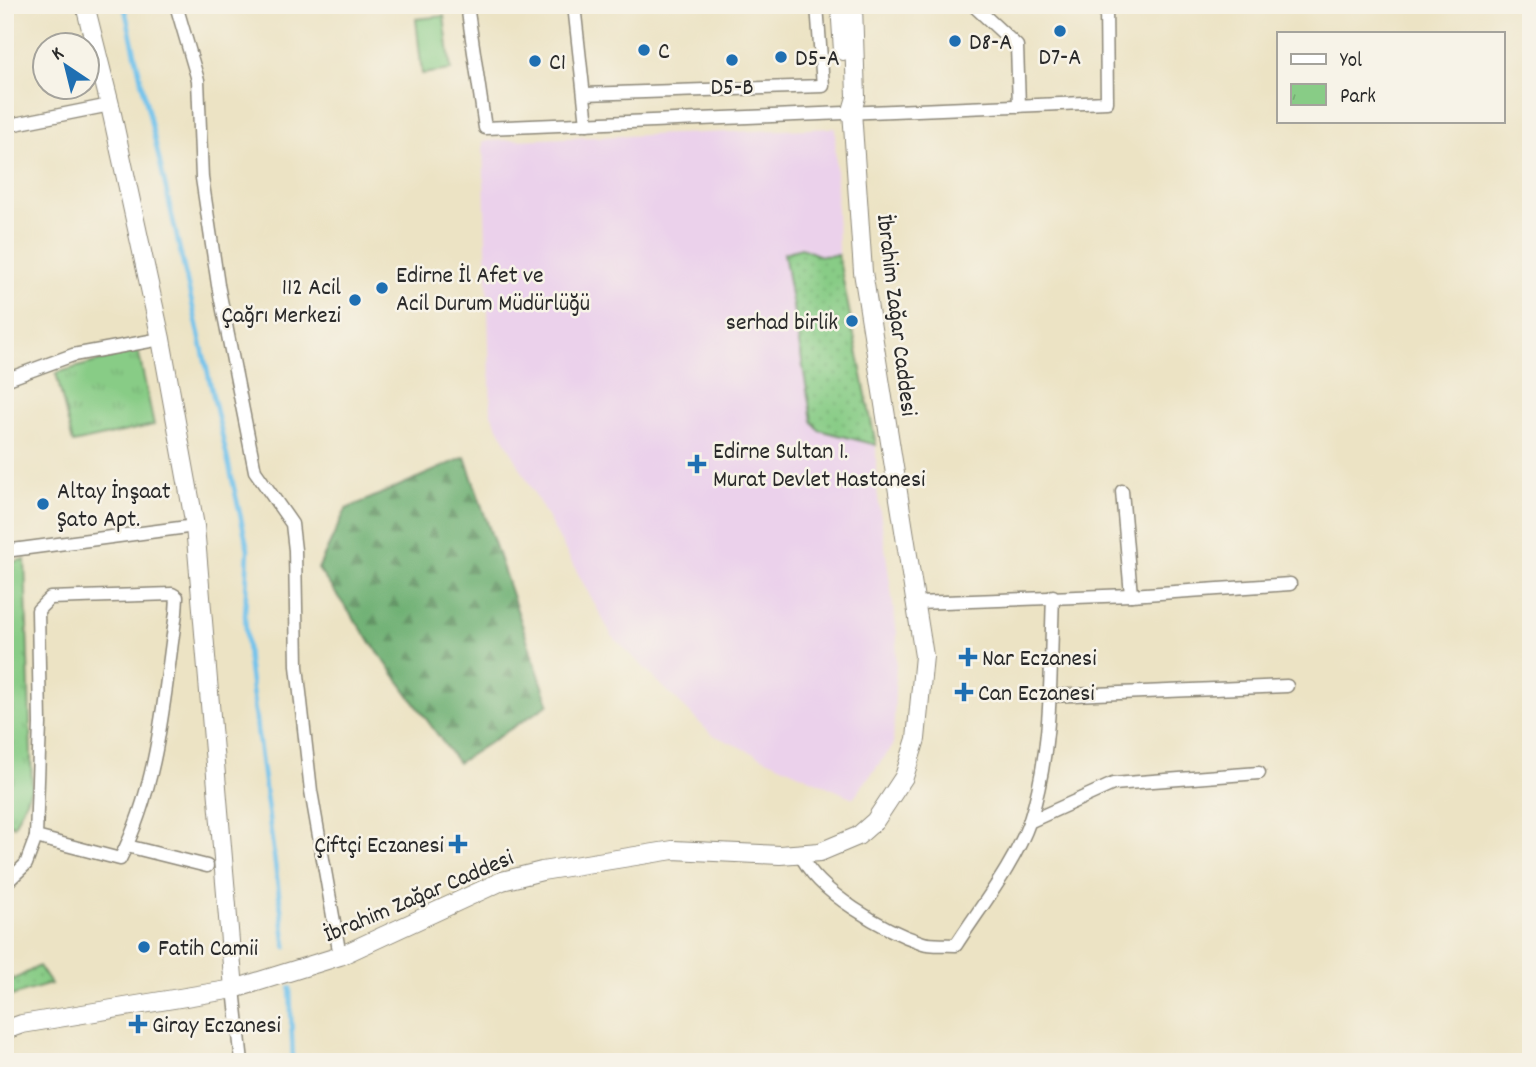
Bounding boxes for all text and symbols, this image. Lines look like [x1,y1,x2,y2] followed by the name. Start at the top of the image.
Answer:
[1052,23,1068,39] marker: D7-A
[969,27,1012,61] place label: D8-A
[32,32,102,102] north arrow
[1277,32,1504,122] legend
[947,33,963,49] marker: D8-A
[658,36,670,70] place label: C
[47,41,70,69] text: K
[636,42,652,58] marker: C
[1039,42,1081,76] place label: D7-A
[795,43,840,77] place label: D5-A
[549,47,566,81] place label: C1
[1340,47,1362,77] text: Yol
[773,49,789,65] marker: D5-A
[724,52,740,68] marker: D5-B
[527,53,543,69] marker: C1
[710,72,754,106] place label: D5-B
[1340,83,1376,113] text: Park
[866,212,924,418] street label: İbrahim Zağar Caddesi
[396,260,590,322] place label: Edirne İl Afet ve Acil Durum Müdürlüğü
[222,272,341,334] place label: 112 Acil Çağrı Merkezi
[374,280,390,296] marker: Edirne İl Afet ve Acil Durum Müdürlüğü
[347,292,363,308] marker: 112 Acil Çağrı Merkezi
[726,307,838,341] place label: serhad birlik
[844,313,860,329] marker: serhad birlik
[713,436,925,498] place label: Edirne Sultan 1. Murat Devlet Hastanesi
[687,454,707,474] marker: Edirne Sultan 1. Murat Devlet Hastanesi
[57,476,171,538] place label: Altay İnşaat Şato Apt.
[35,496,51,512] marker: Altay İnşaat Şato Apt.
[982,643,1097,677] place label: Nar Eczanesi
[960,649,976,665] marker: Nar Eczanesi
[978,678,1095,712] place label: Can Eczanesi
[956,684,972,700] marker: Can Eczanesi
[315,830,444,864] place label: Çiftçi Eczanesi
[450,836,466,852] marker: Çiftçi Eczanesi
[319,842,519,953] street label: İbrahim Zağar Caddesi
[158,933,258,967] place label: Fatih Camii
[136,939,152,955] marker: Fatih Camii
[152,1010,281,1044] place label: Giray Eczanesi
[130,1016,146,1032] marker: Giray Eczanesi

